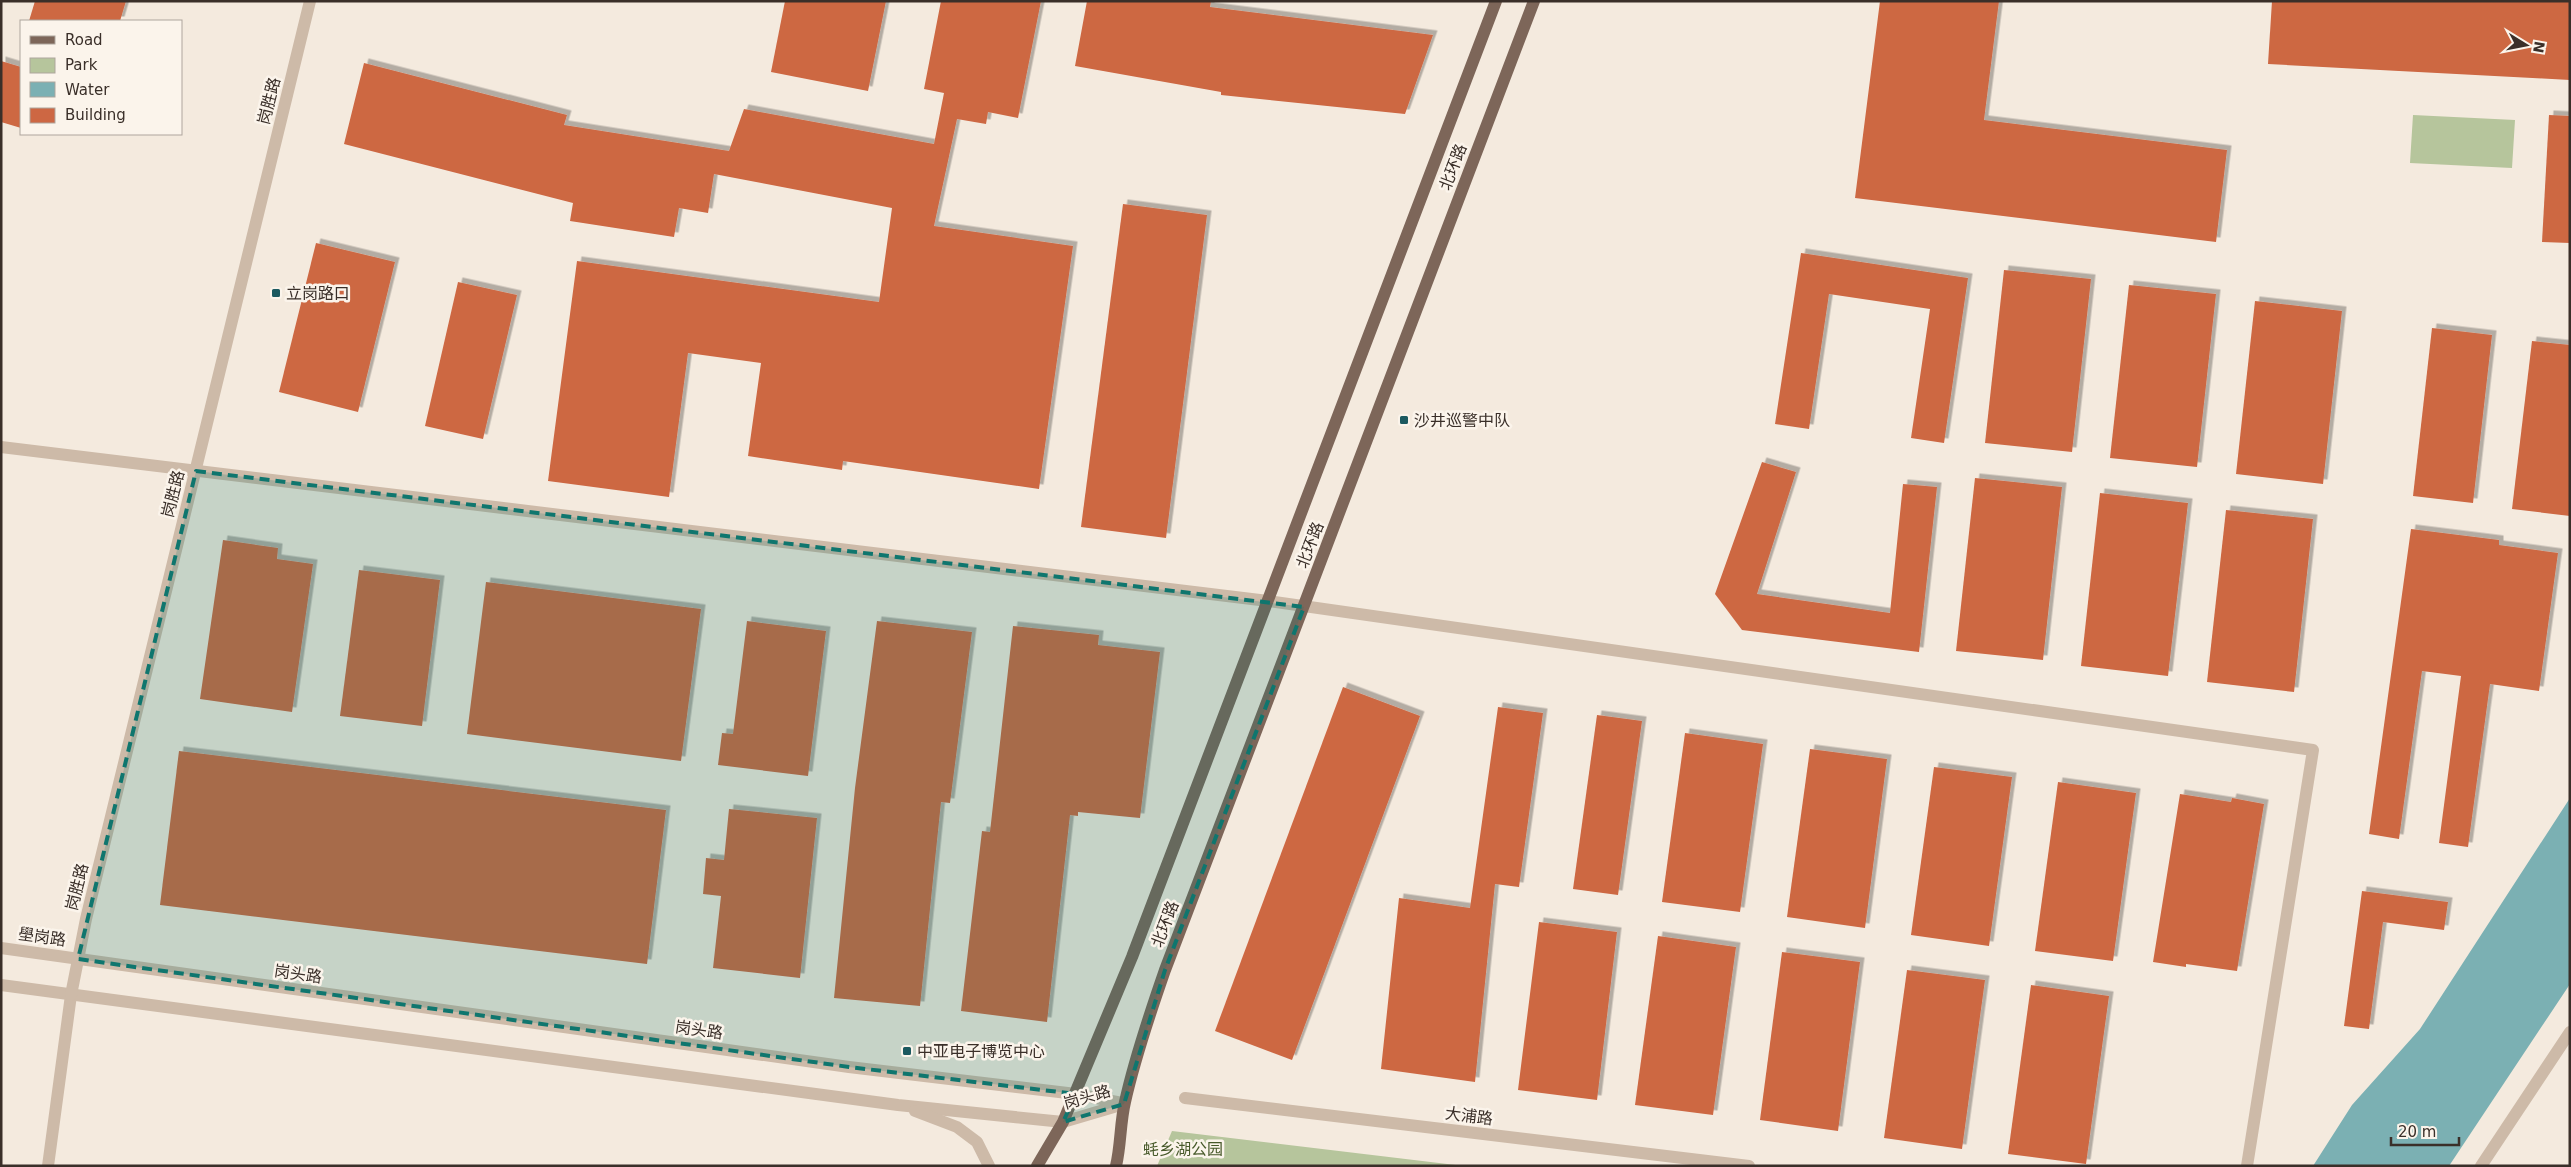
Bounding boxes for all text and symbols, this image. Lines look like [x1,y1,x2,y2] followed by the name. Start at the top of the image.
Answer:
[20,20,182,135] legend
[2501,20,2551,70] north arrow
[65,31,103,49] text: Road
[2530,40,2548,54] text: N
[65,56,98,74] text: Park
[254,75,284,127] street label: 岗胜路
[65,81,110,99] text: Water
[65,106,126,124] text: Building
[1436,141,1470,193] street label: 北环路
[286,284,350,303] place label: 立岗路口
[270,287,282,299] marker: 立岗路口
[1414,411,1510,430] place label: 沙井巡警中队
[1398,414,1410,426] marker: 沙井巡警中队
[158,468,188,520] street label: 岗胜路
[1293,519,1327,571] street label: 北环路
[62,861,92,913] street label: 岗胜路
[1148,898,1182,950] street label: 北环路
[17,924,67,950] street label: 壆岗路
[273,961,323,987] street label: 岗头路
[674,1017,724,1043] street label: 岗头路
[917,1042,1045,1061] place label: 中亚电子博览中心
[901,1045,913,1057] marker: 中亚电子博览中心
[1061,1081,1113,1113] street label: 岗头路
[1444,1104,1494,1128] street label: 大浦路
[2391,1114,2458,1146] scale bar
[2398,1123,2436,1141] text: 20 m
[1143,1140,1223,1159] park label: 蚝乡湖公园

